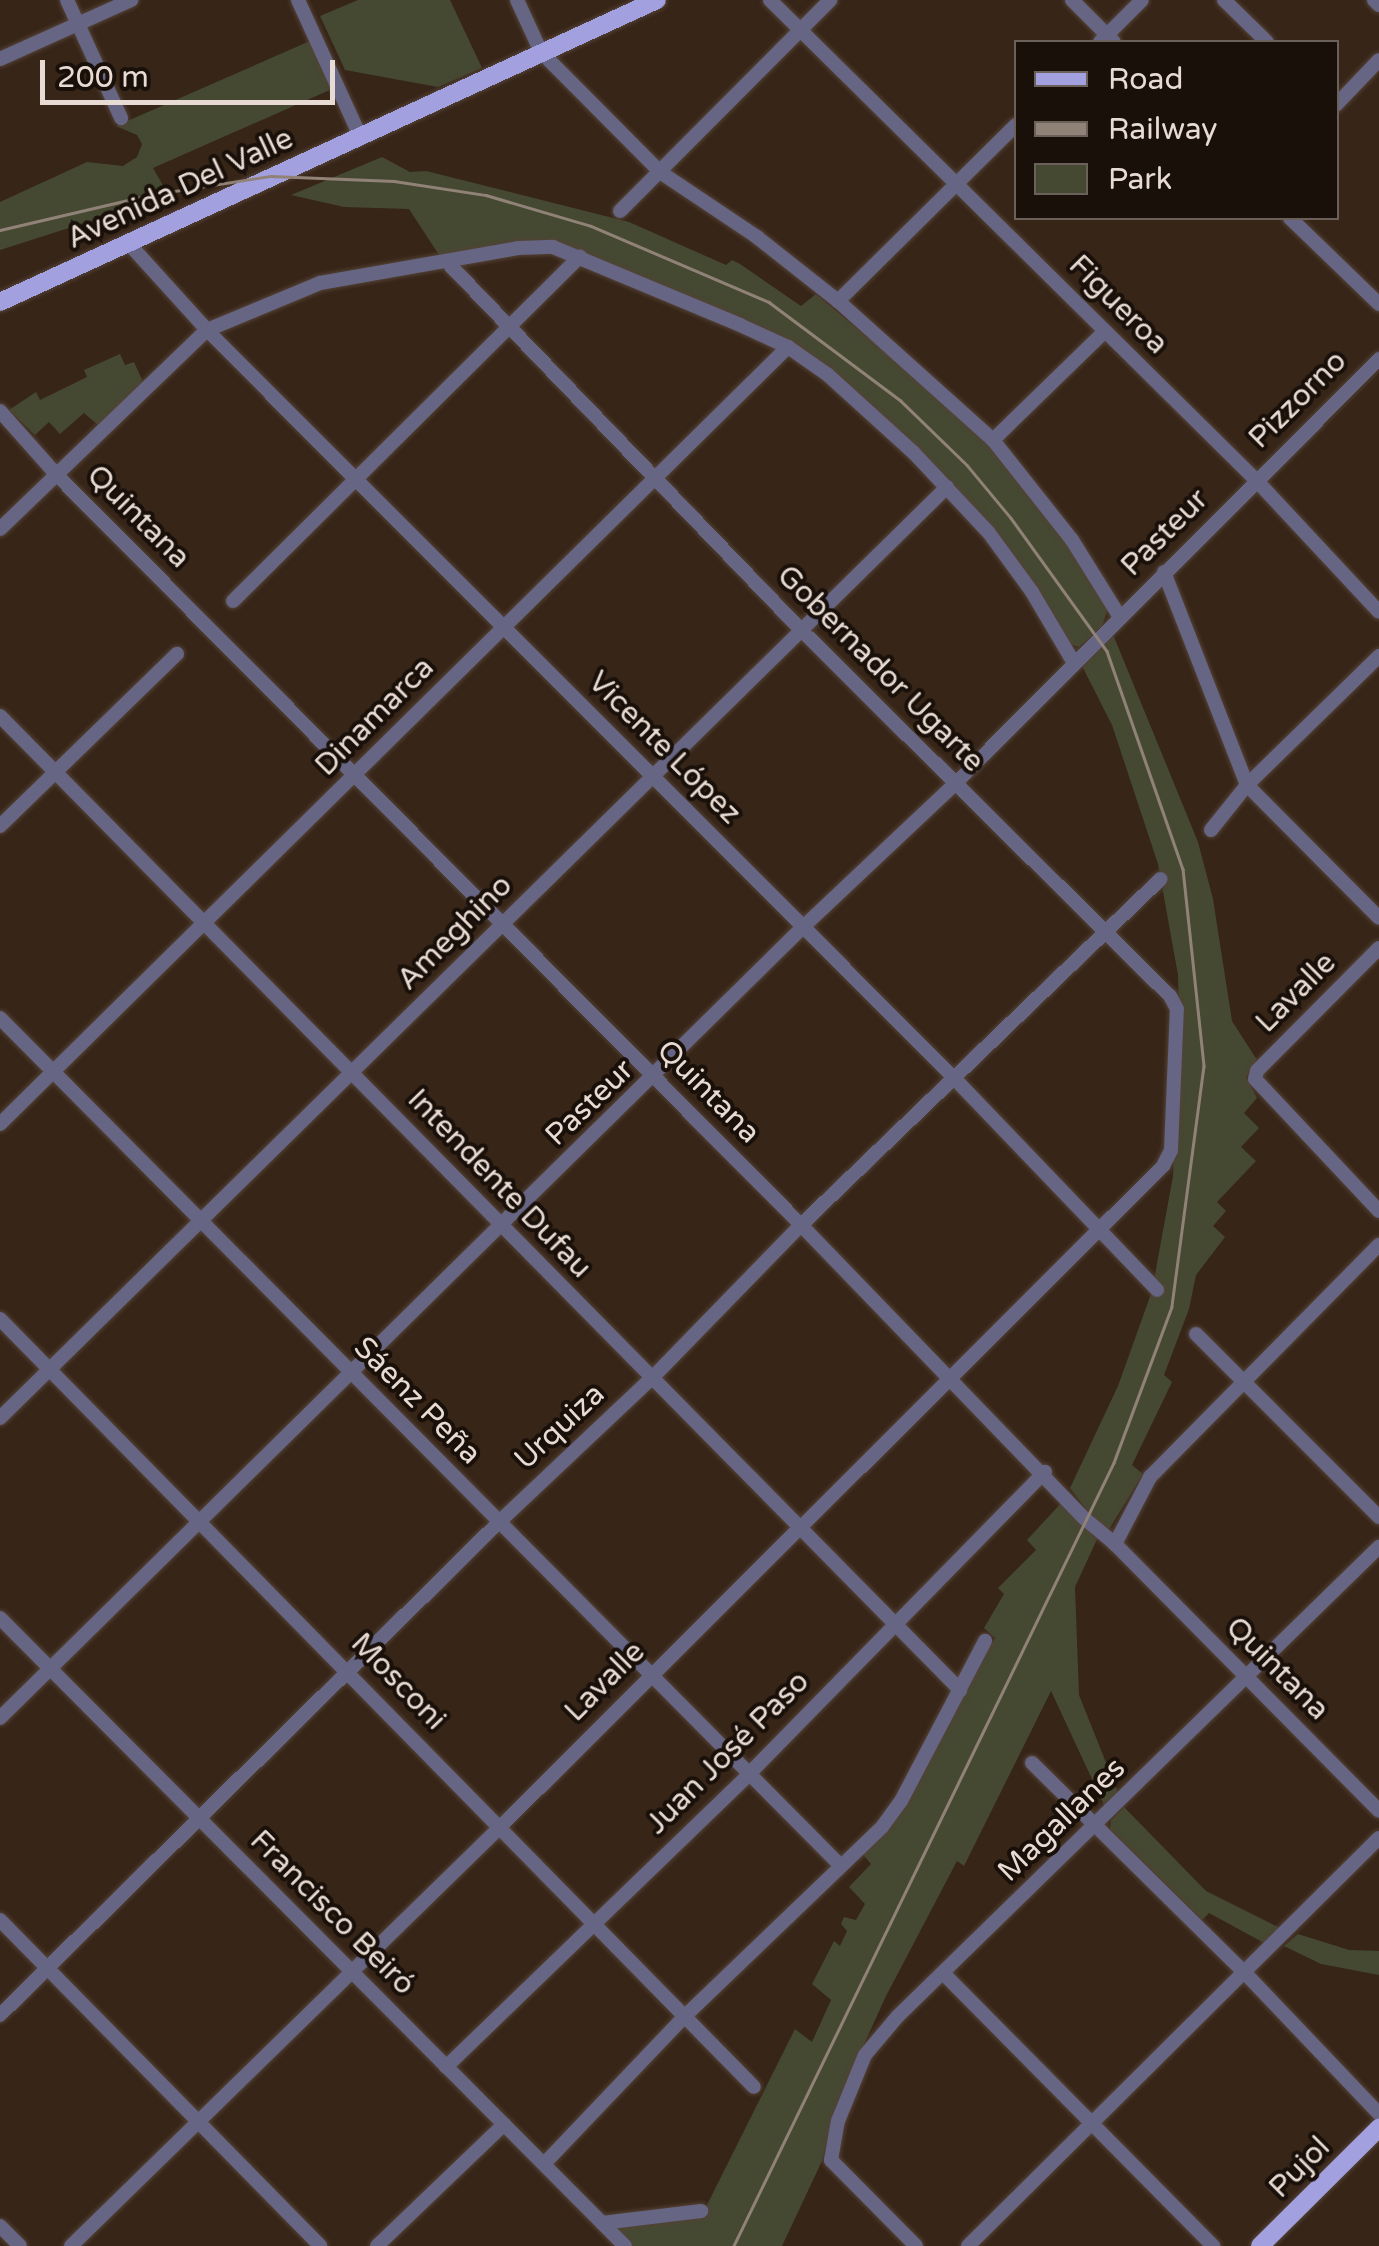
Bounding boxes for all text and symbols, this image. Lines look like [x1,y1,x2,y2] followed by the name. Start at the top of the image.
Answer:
[45,40,340,102] scale bar
[1014,40,1339,220] legend
[57,59,149,96] text: 200 m
[1108,61,1183,98] text: Road
[1108,111,1217,148] text: Railway
[61,121,299,257] street label: Avenida Del Valle
[1108,161,1172,198] text: Park
[1061,248,1175,362] street label: Figueroa
[1242,344,1354,456] street label: Pizzorno
[79,458,197,576] street label: Quintana
[1114,482,1216,584] street label: Pasteur
[769,558,991,780] street label: Gobernador Ugarte
[308,650,442,784] street label: Dinamarca
[580,664,748,832] street label: Vicente López
[390,868,520,998] street label: Ameghino
[1248,945,1344,1041] street label: Lavalle
[649,1033,767,1151] street label: Quintana
[538,1052,642,1154] street label: Pasteur
[400,1082,598,1286] street label: Intendente Dufau
[346,1330,488,1472] street label: Sáenz Peña
[508,1376,612,1478] street label: Urquiza
[1218,1610,1336,1728] street label: Quintana
[343,1626,453,1738] street label: Mosconi
[557,1634,653,1730] street label: Lavalle
[639,1664,817,1842] street label: Juan José Paso
[991,1750,1133,1890] street label: Magallanes
[242,1823,422,2003] street label: Francisco Beiró
[1262,2130,1338,2206] street label: Pujol

